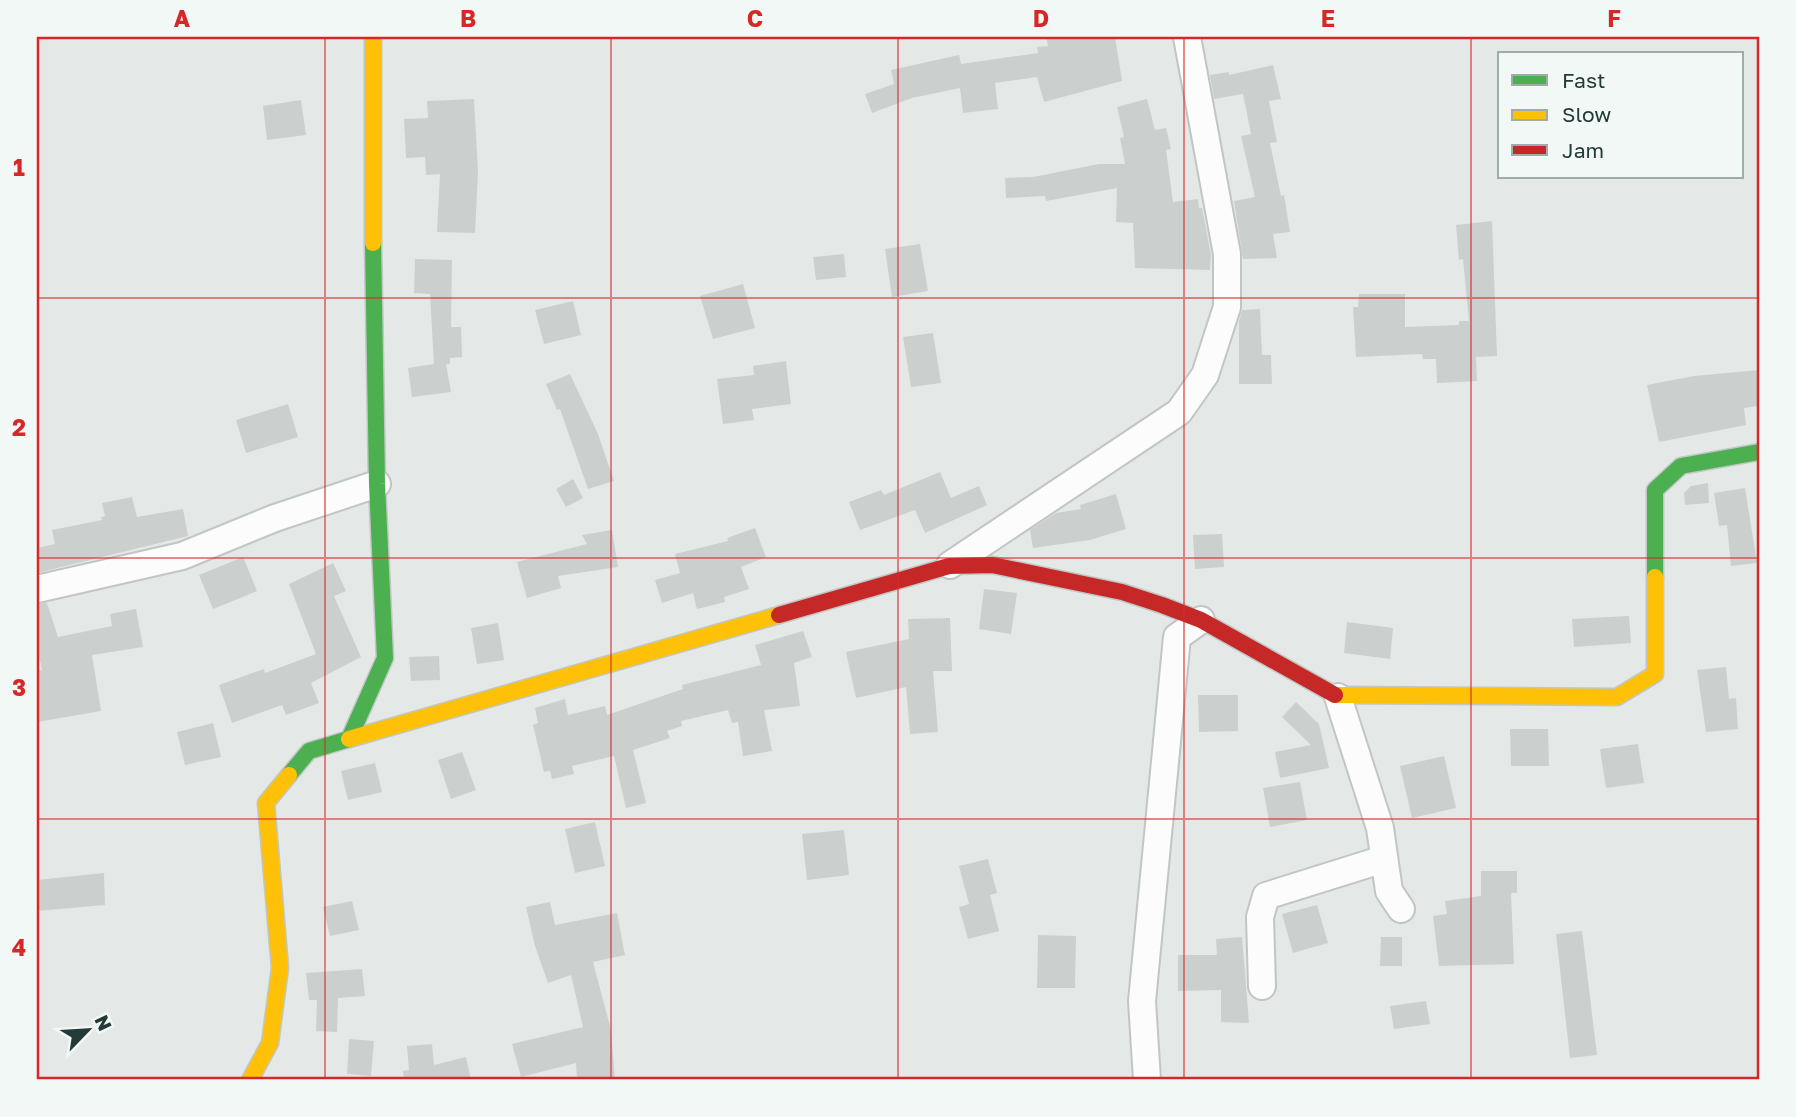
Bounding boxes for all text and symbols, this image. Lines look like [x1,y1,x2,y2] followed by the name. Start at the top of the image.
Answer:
[174,4,191,32] text: A
[460,4,476,32] text: B
[747,4,763,32] text: C
[1033,4,1049,32] text: D
[1321,4,1335,32] text: E
[1607,4,1621,32] text: F
[1498,52,1744,178] legend
[1562,67,1605,93] text: Fast
[1562,101,1611,127] text: Slow
[1562,137,1604,163] text: Jam
[13,153,25,181] text: 1
[12,413,26,441] text: 2
[12,673,26,701] text: 3
[12,933,26,961] text: 4
[52,995,122,1064] north arrow
[90,1011,117,1034] text: N

